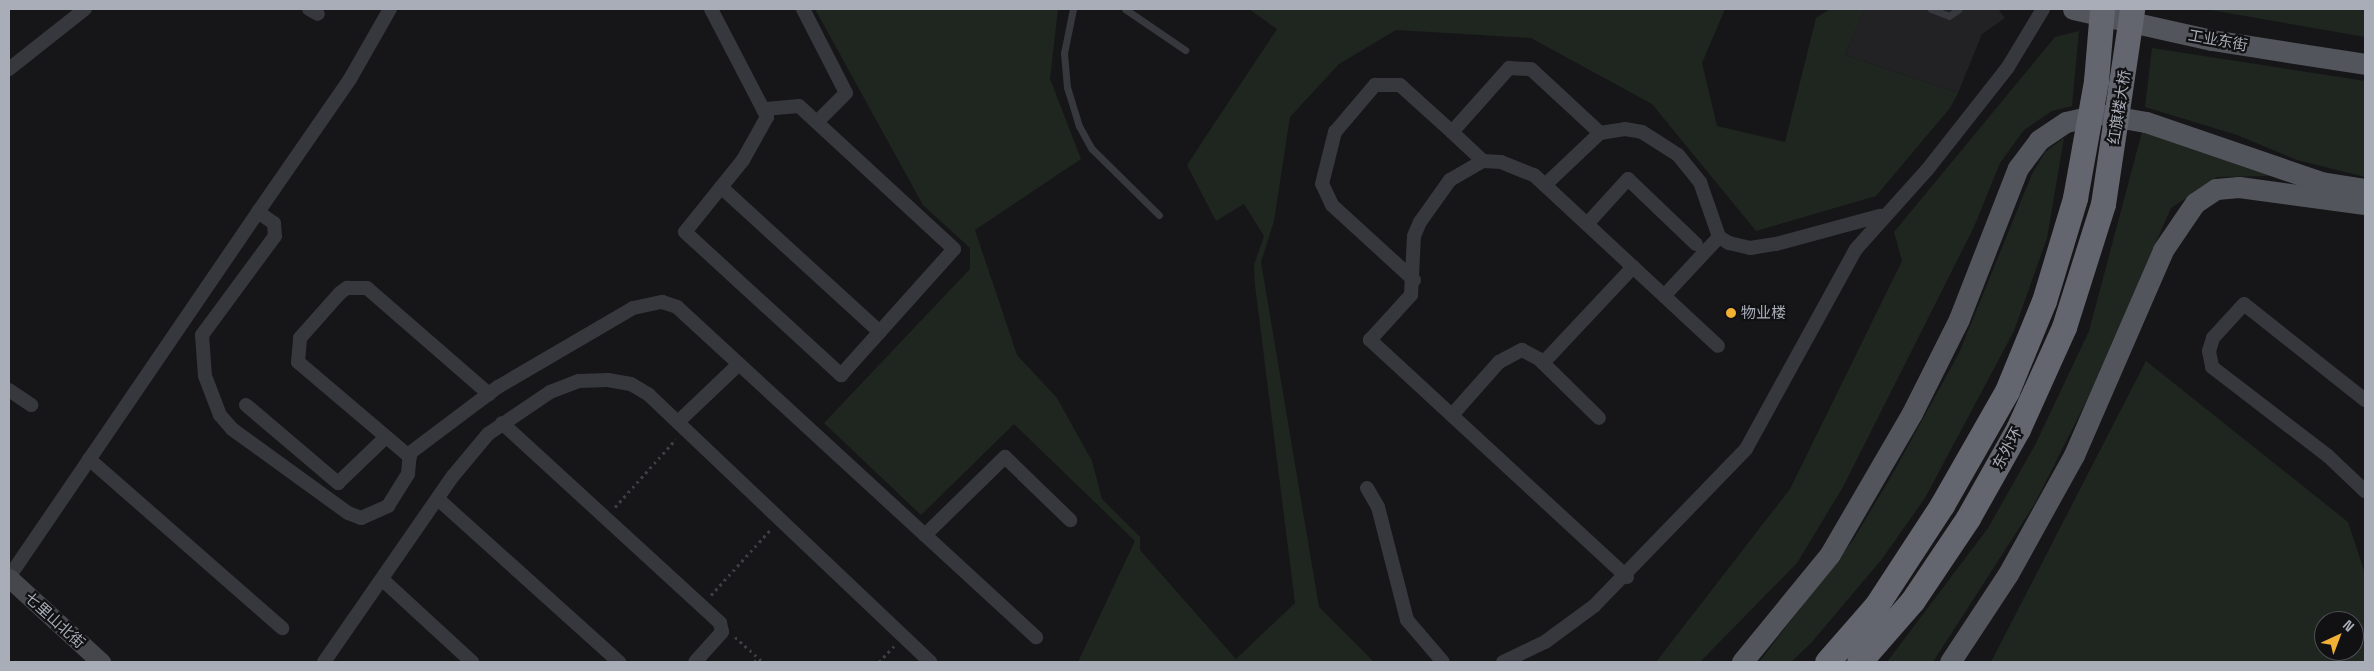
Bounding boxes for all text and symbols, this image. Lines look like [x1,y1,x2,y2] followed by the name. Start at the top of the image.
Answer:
[2187,26,2249,54] street label: 工业东街
[2104,69,2134,145] street label: 红旗楼大桥
[1741,304,1786,322] place label: 物业楼
[1725,307,1737,319] marker: 物业楼
[1988,424,2026,472] street label: 东外环
[21,588,89,652] street label: 七里山北街
[2314,611,2364,661] north arrow
[2339,616,2358,636] text: N

